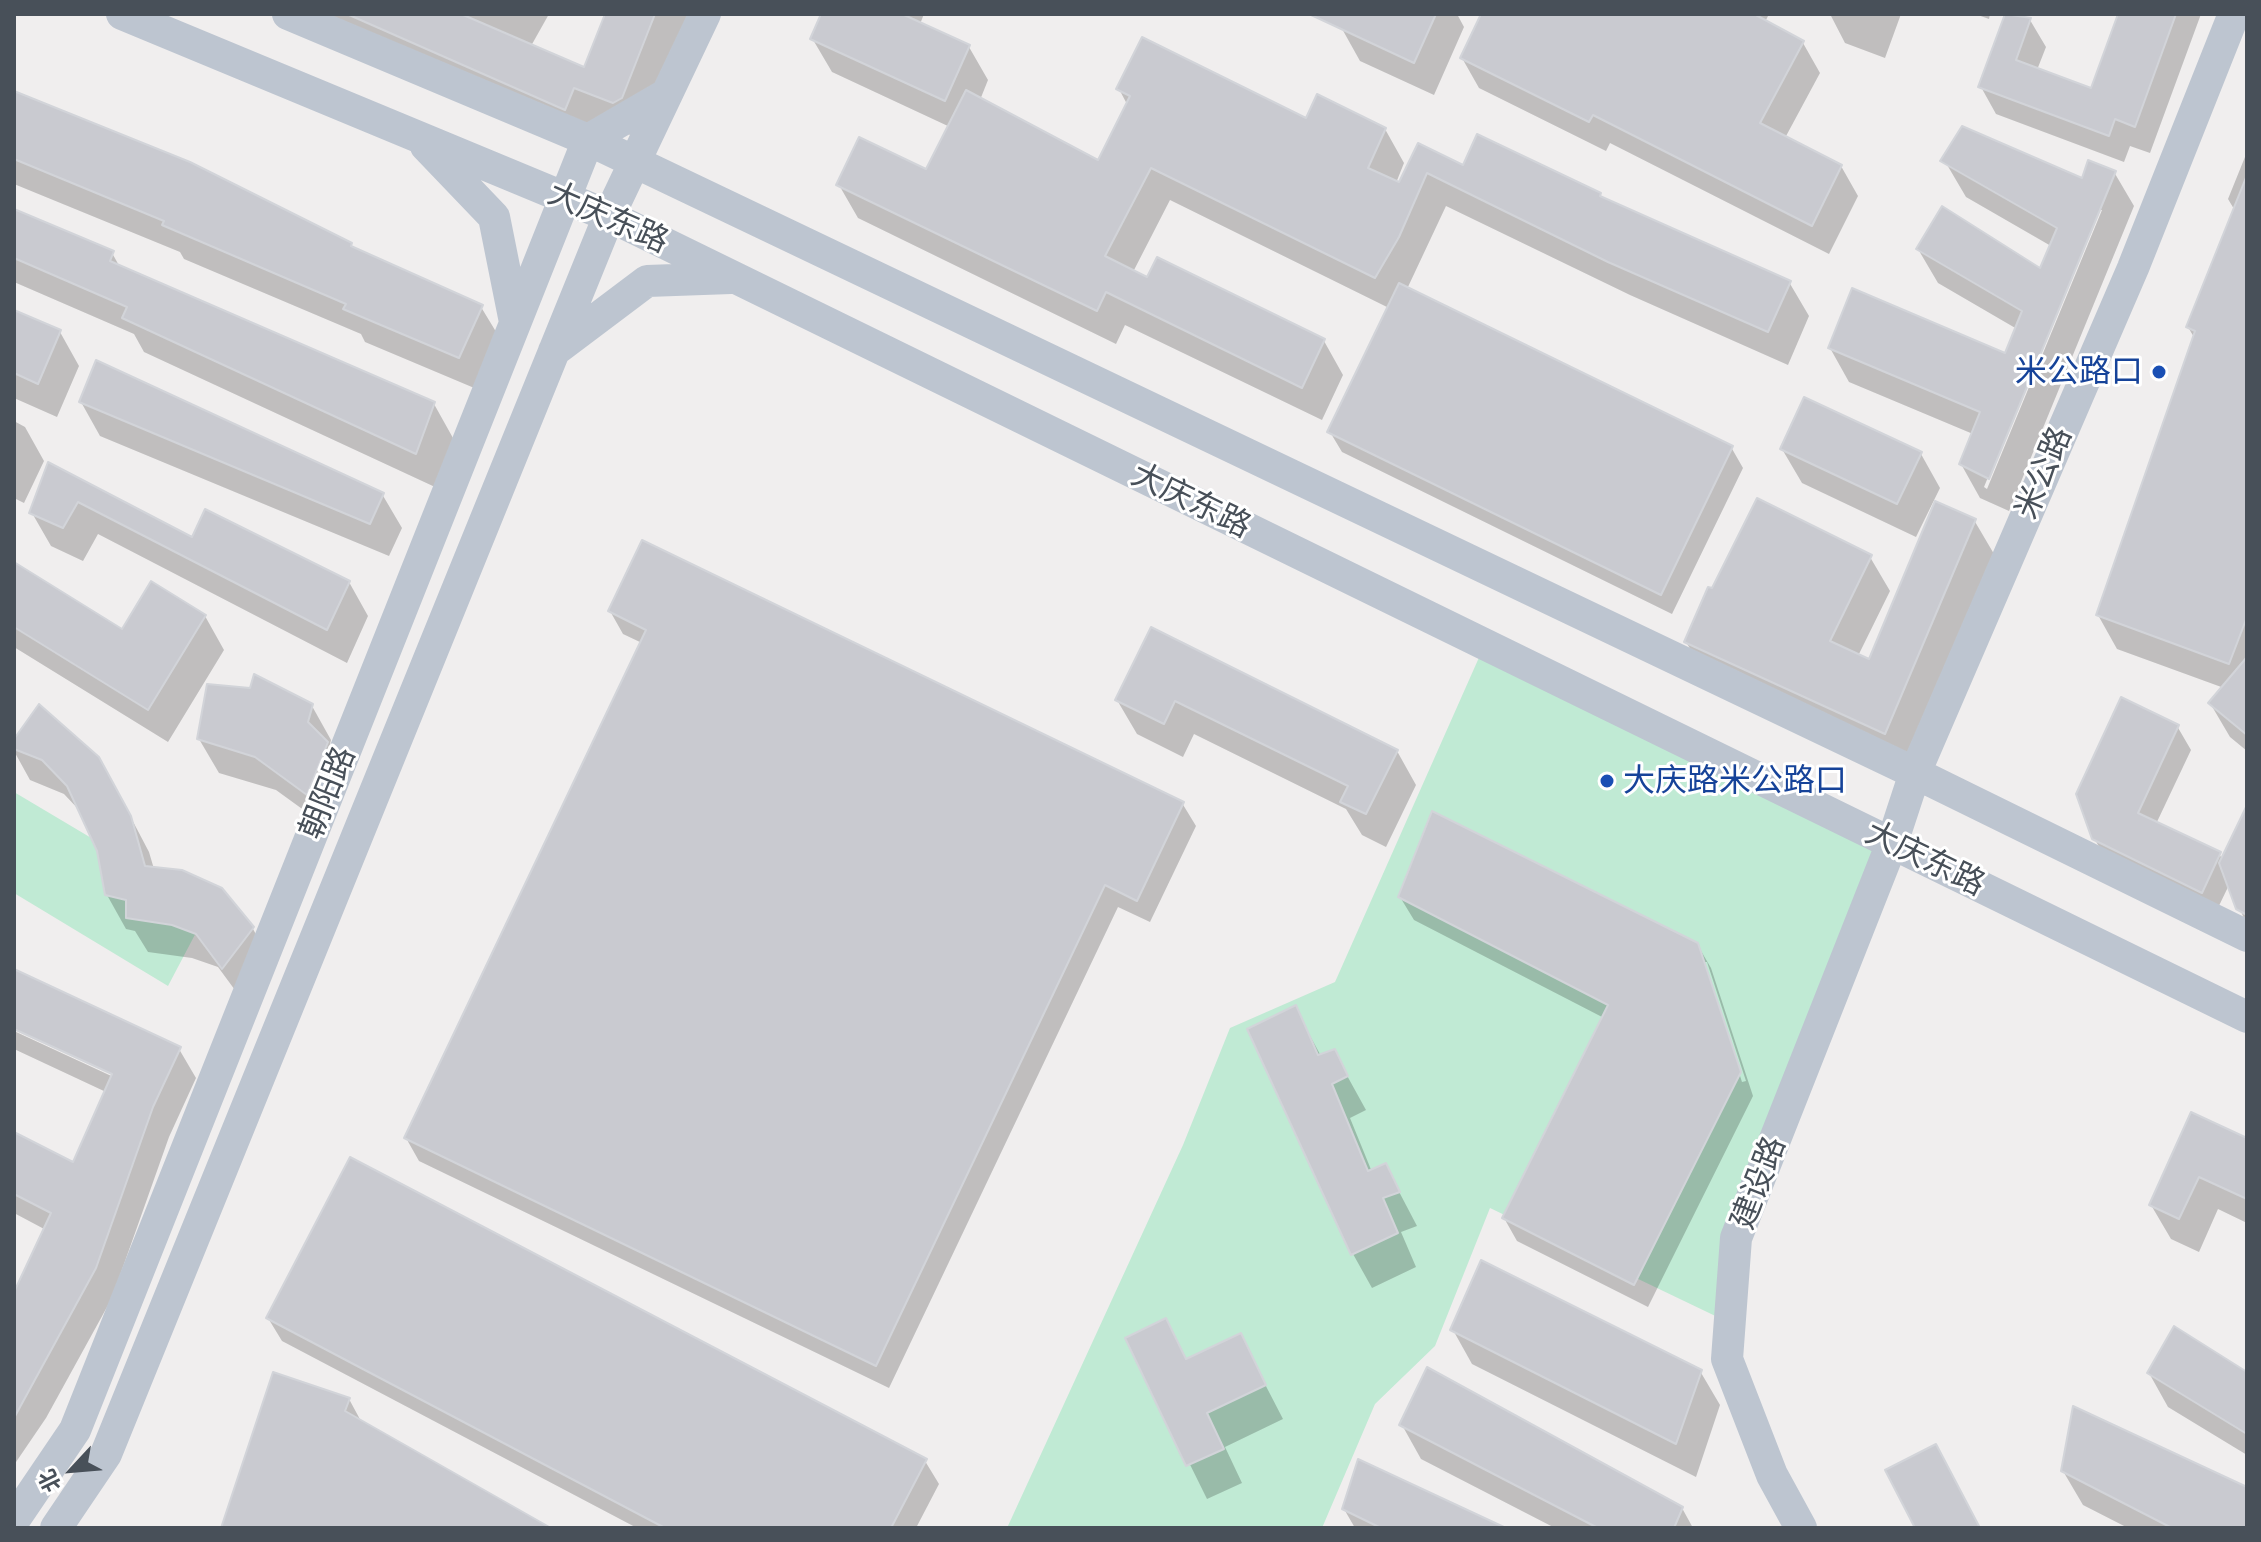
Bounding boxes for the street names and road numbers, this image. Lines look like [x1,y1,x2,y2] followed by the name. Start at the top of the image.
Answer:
[542,174,674,262] street label: 大庆东路
[2008,421,2080,525] street label: 米公路
[1125,456,1257,546] street label: 大庆东路
[292,741,364,845] street label: 朝阳路
[1859,814,1991,904] street label: 大庆东路
[1724,1131,1794,1235] street label: 建设路

